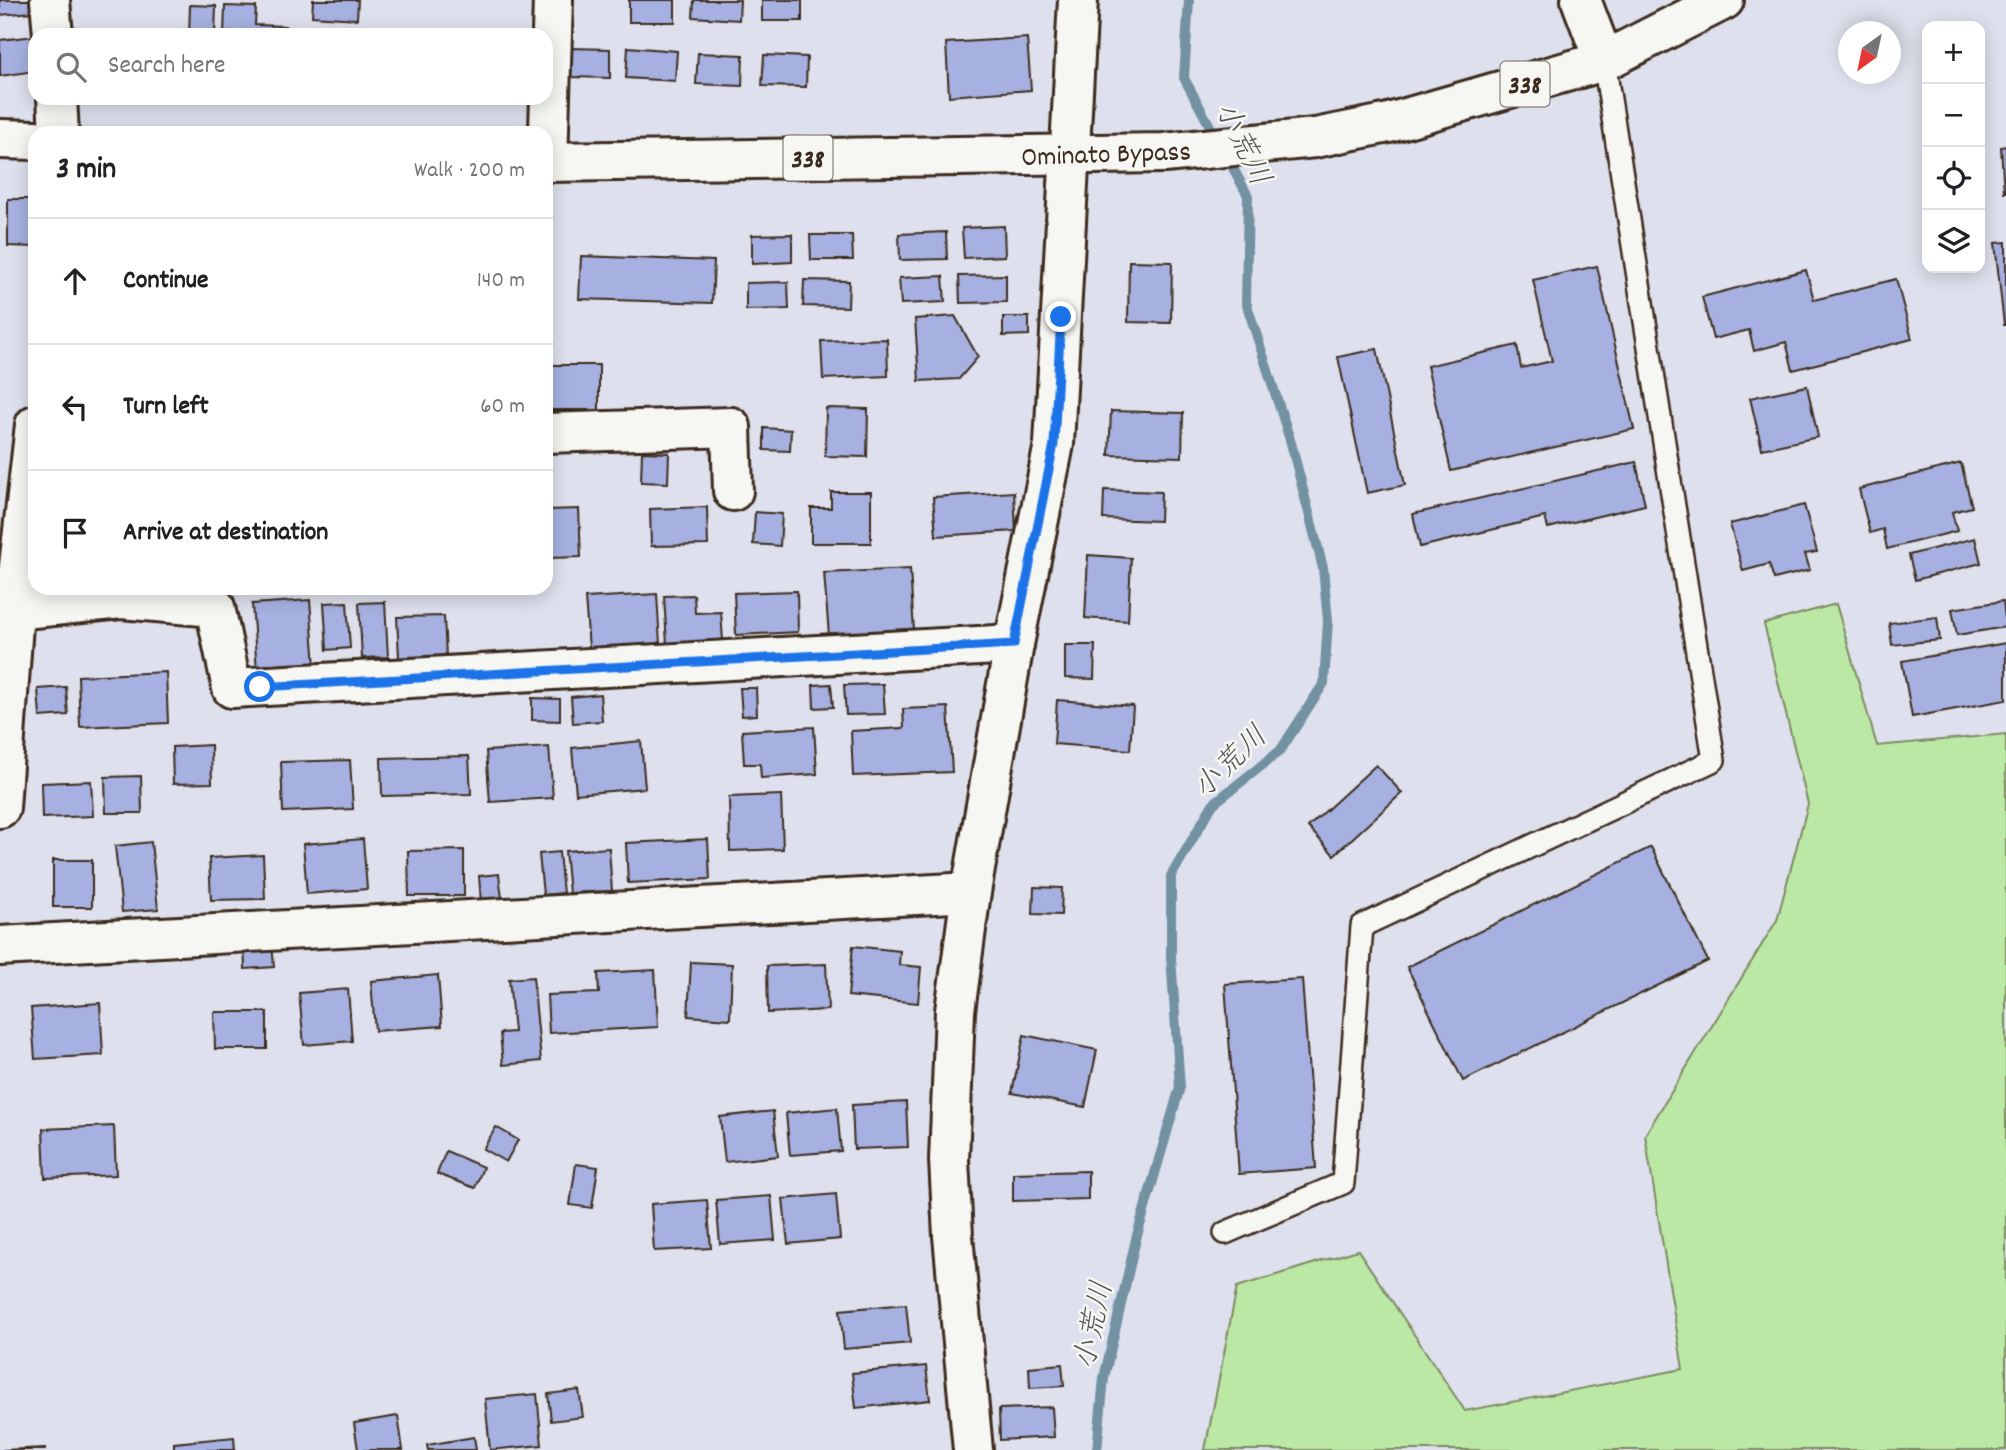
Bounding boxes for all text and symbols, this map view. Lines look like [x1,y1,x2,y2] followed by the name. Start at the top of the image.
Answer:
[1838,21,1901,84] north arrow
[1922,21,1985,273] map controls
[1922,21,1985,84] button: +
[28,28,553,105] search box
[52,48,90,86] icon: search
[108,48,226,85] text: Search here
[1500,61,1550,106] road number: 338
[1922,84,1985,147] button: −
[1201,95,1279,195] water label: 小荒川
[1021,134,1192,180] street label: Ominato Bypass
[784,136,832,181] road number: 338
[1922,147,1985,210] button: locate
[56,150,116,193] text: 3 min
[414,155,525,188] text: Walk · 200 m
[1922,210,1985,273] button: layers
[56,262,94,300] icon: ahead
[123,263,208,300] text: Continue
[477,265,525,298] text: 140 m
[1045,301,1076,332] route end
[56,388,94,426] icon: left
[123,389,209,426] text: Turn left
[480,391,525,424] text: 60 m
[56,514,94,552] icon: arrive
[123,515,328,552] text: Arrive at destination
[244,671,275,702] route start
[1185,718,1279,811] water label: 小荒川
[1066,1277,1127,1374] water label: 小荒川

